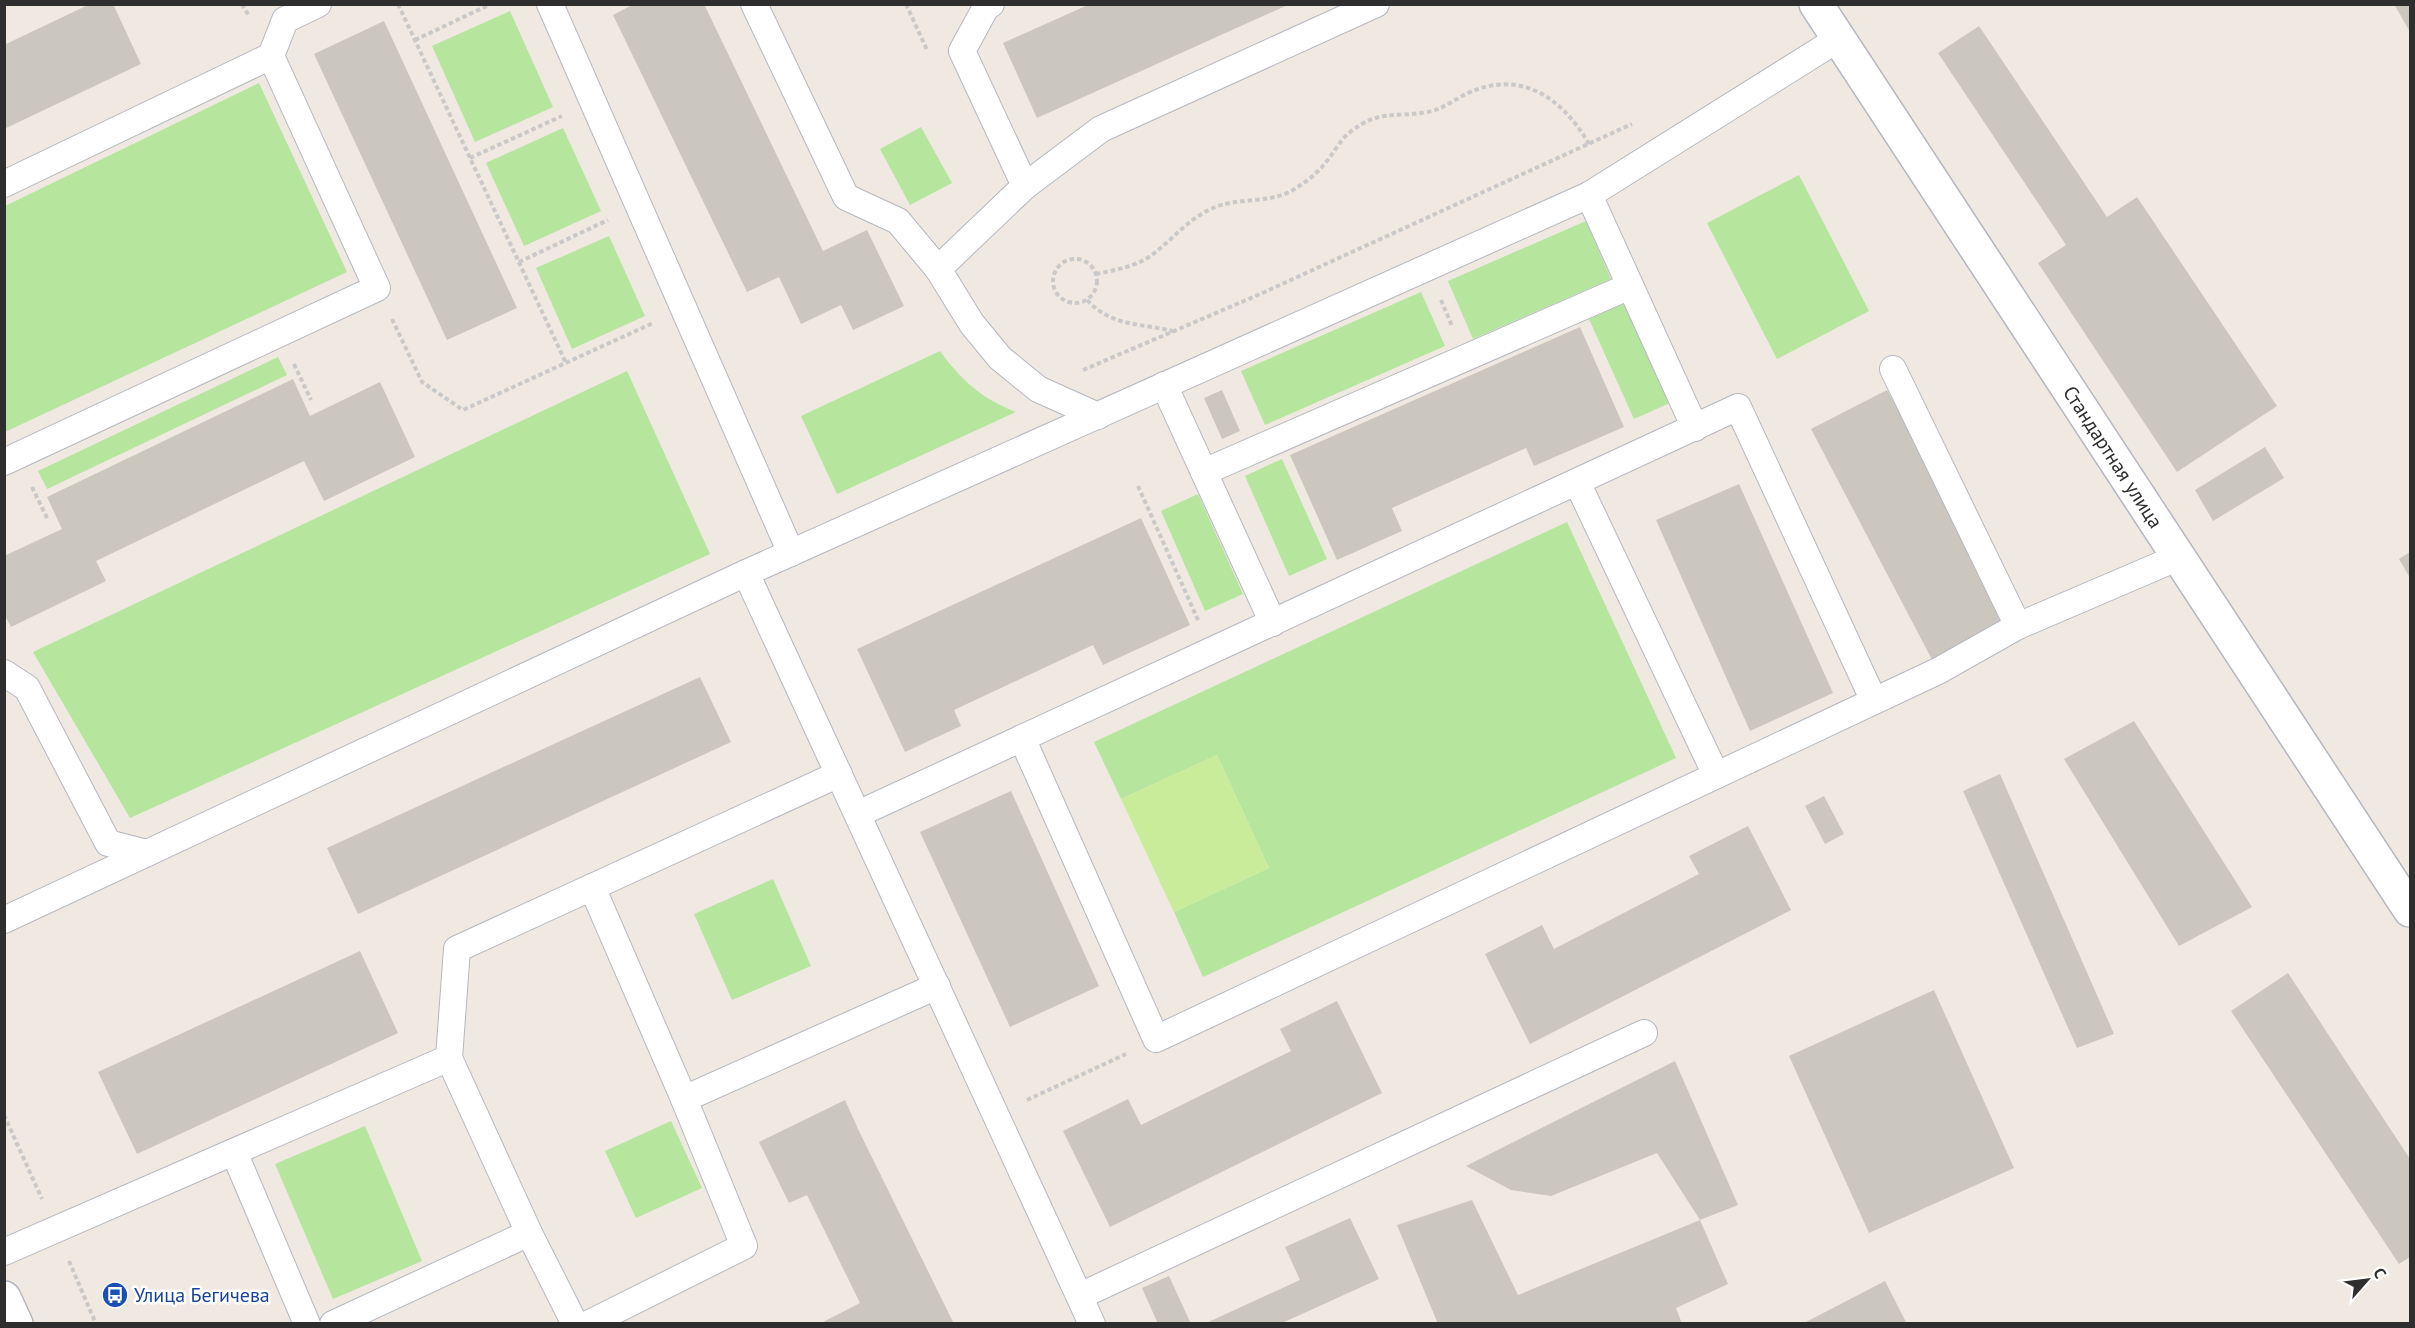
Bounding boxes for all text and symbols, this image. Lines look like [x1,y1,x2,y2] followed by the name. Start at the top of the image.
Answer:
[2057,381,2169,533] street label: Стандартная улица
[2337,1250,2397,1310] north arrow
[2369,1264,2391,1282] text: С
[100,1280,130,1310] bus stop icon: Улица Бегичева
[134,1282,270,1308] place label: Улица Бегичева

